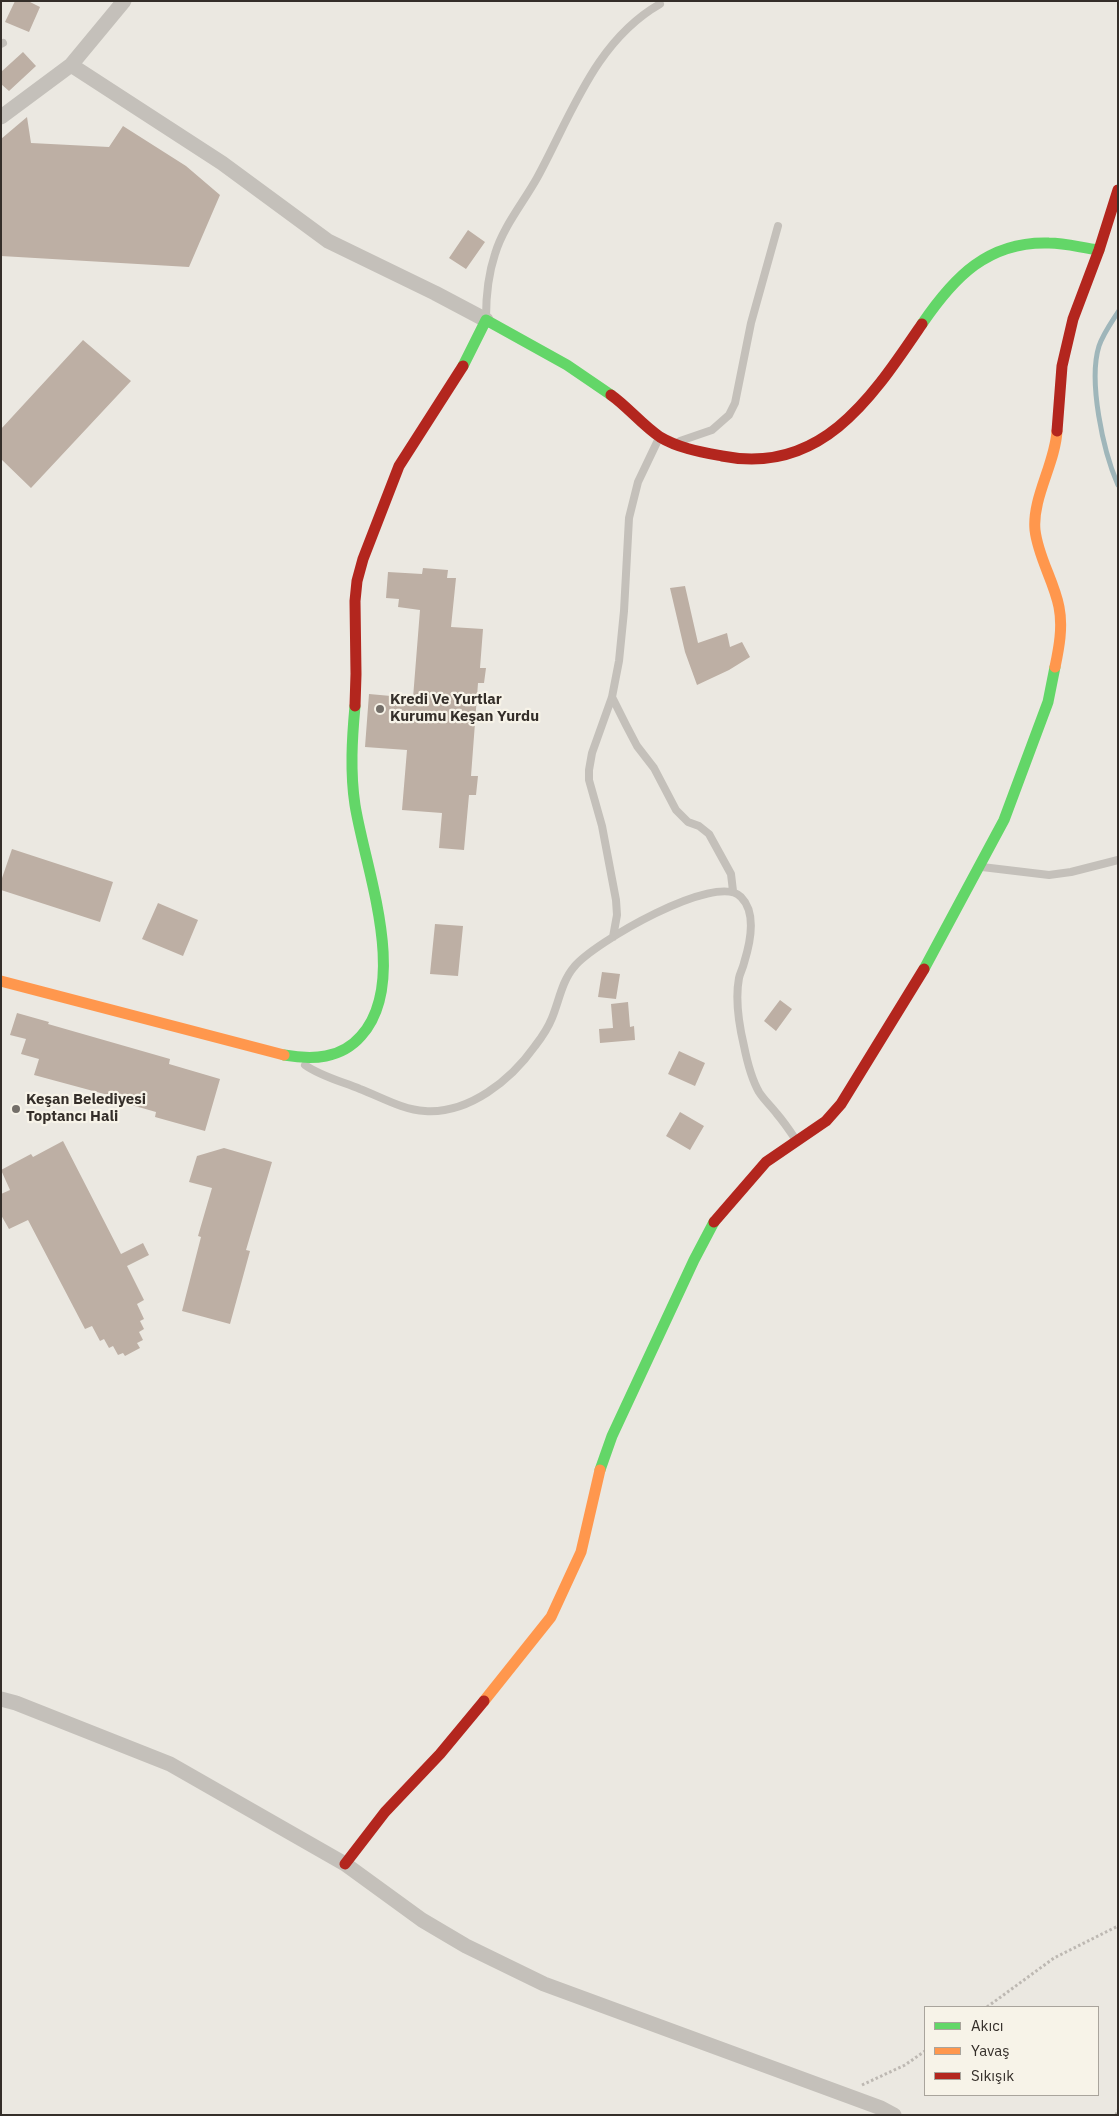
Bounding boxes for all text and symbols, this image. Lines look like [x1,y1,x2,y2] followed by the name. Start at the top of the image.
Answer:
[390,691,539,726] place label: Kredi Ve Yurtlar Kurumu Keşan Yurdu
[374,703,386,715] marker: Kredi Ve Yurtlar Kurumu Keşan Yurdu
[26,1091,146,1126] place label: Keşan Belediyesi Toptancı Hali
[10,1103,22,1115] marker: Keşan Belediyesi Toptancı Hali
[924,2006,1099,2096] legend
[971,2016,1004,2035] text: Akıcı
[971,2041,1010,2060] text: Yavaş
[971,2066,1014,2085] text: Sıkışık

